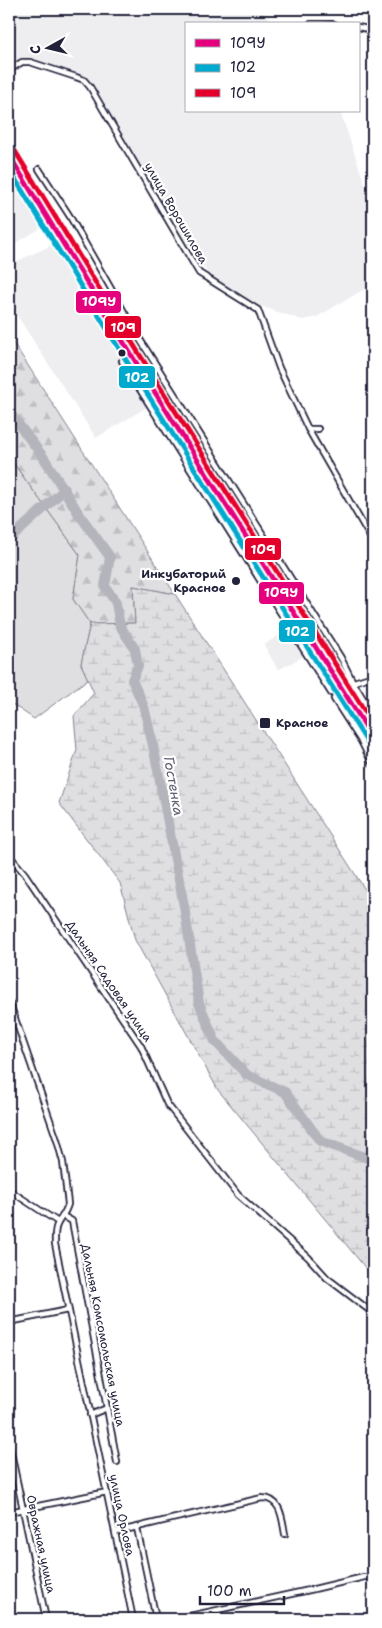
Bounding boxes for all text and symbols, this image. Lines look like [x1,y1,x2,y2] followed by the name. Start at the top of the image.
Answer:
[22,22,72,72] north arrow
[185,22,360,112] legend
[230,33,266,53] text: 109У
[26,44,45,55] text: С
[230,57,256,77] text: 102
[230,83,256,103] text: 109
[140,159,212,267] street label: улица Ворошилова
[75,290,122,314] line badge: 109У
[82,292,116,310] text: 109У
[104,315,142,339] line badge: 109
[110,318,136,336] text: 109
[117,348,127,358] unlabelled marker
[118,365,156,389] line badge: 102
[124,368,150,386] text: 102
[244,537,282,561] line badge: 109
[250,540,276,558] text: 109
[141,566,227,596] place label: Инкубаторий Красное
[230,575,242,587] marker: Инкубаторий Красное
[258,581,305,605] line badge: 109У
[264,583,298,601] text: 109У
[278,619,316,643] line badge: 102
[284,622,310,640] text: 102
[276,715,329,731] place label: Красное
[258,716,272,730] marker: Красное
[160,755,188,817] water label: Гостенка
[62,917,156,1045] street label: Дальняя Садовая улица
[77,1242,129,1428] street label: Дальняя Комсомольская улица
[106,1473,139,1558] street label: улица Орлова
[23,1493,59,1595] street label: Овражная улица
[200,1573,283,1605] scale bar
[207,1581,252,1601] text: 100 m

